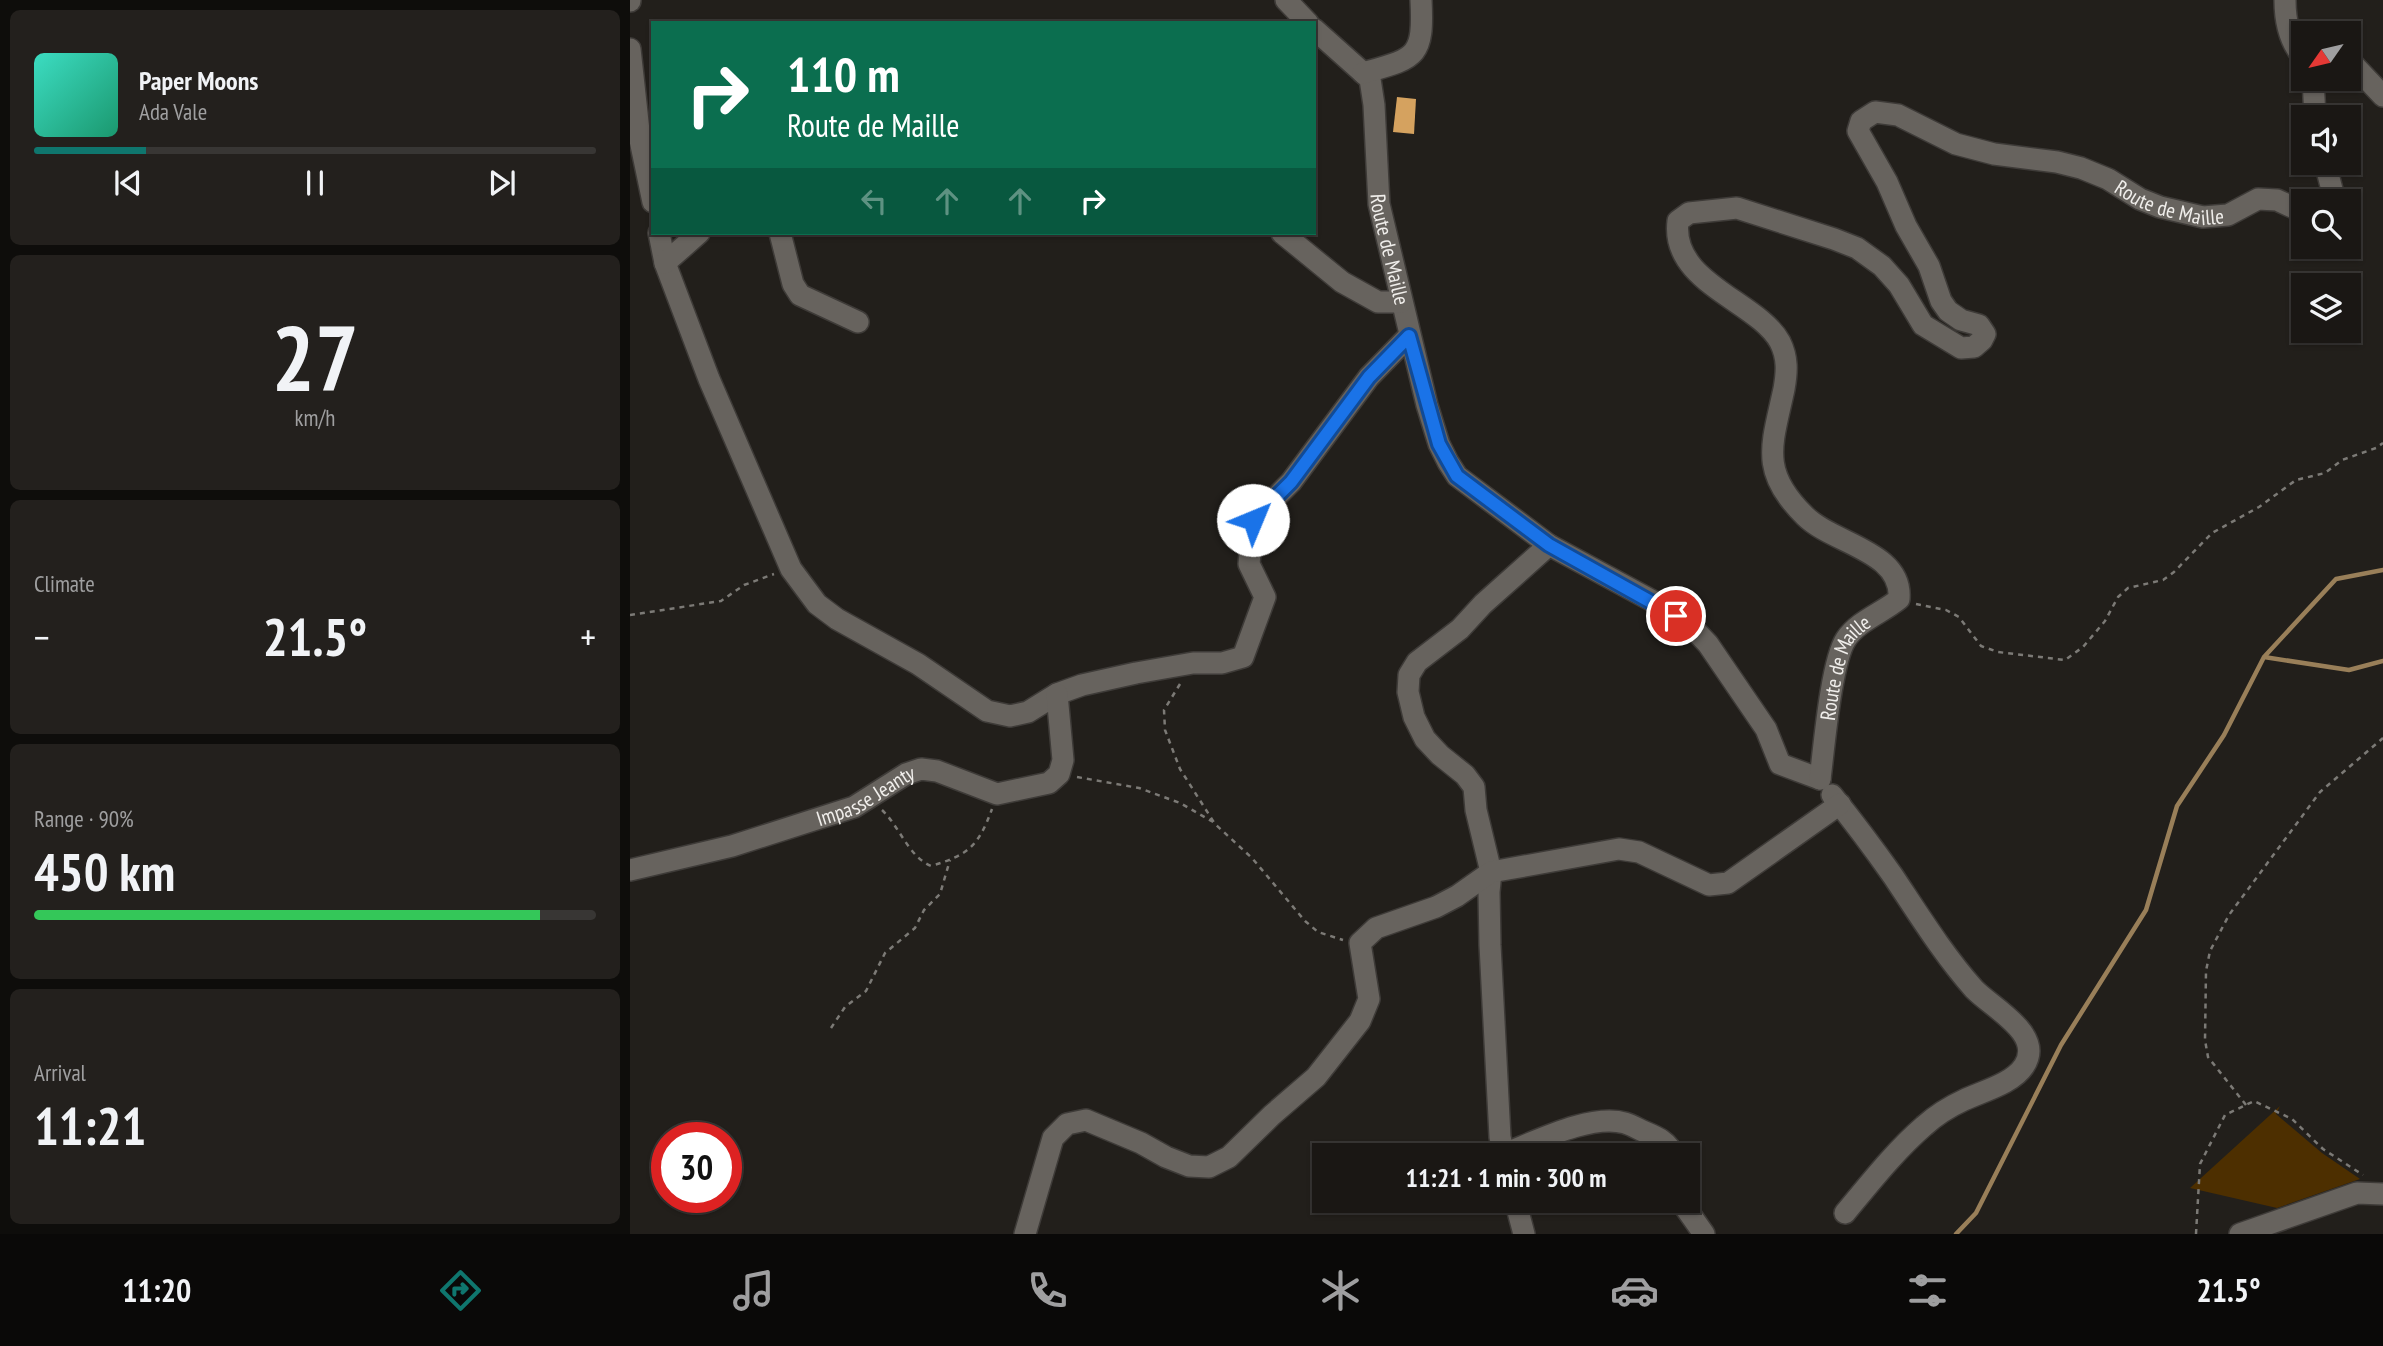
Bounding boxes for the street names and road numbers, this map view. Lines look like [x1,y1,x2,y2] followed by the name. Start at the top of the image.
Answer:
[2110,173,2225,231] street label: Route de Maille
[1365,193,1416,307] street label: Route de Maille
[1814,608,1875,722] street label: Route de Maille
[813,759,918,832] street label: Impasse Jeanty

